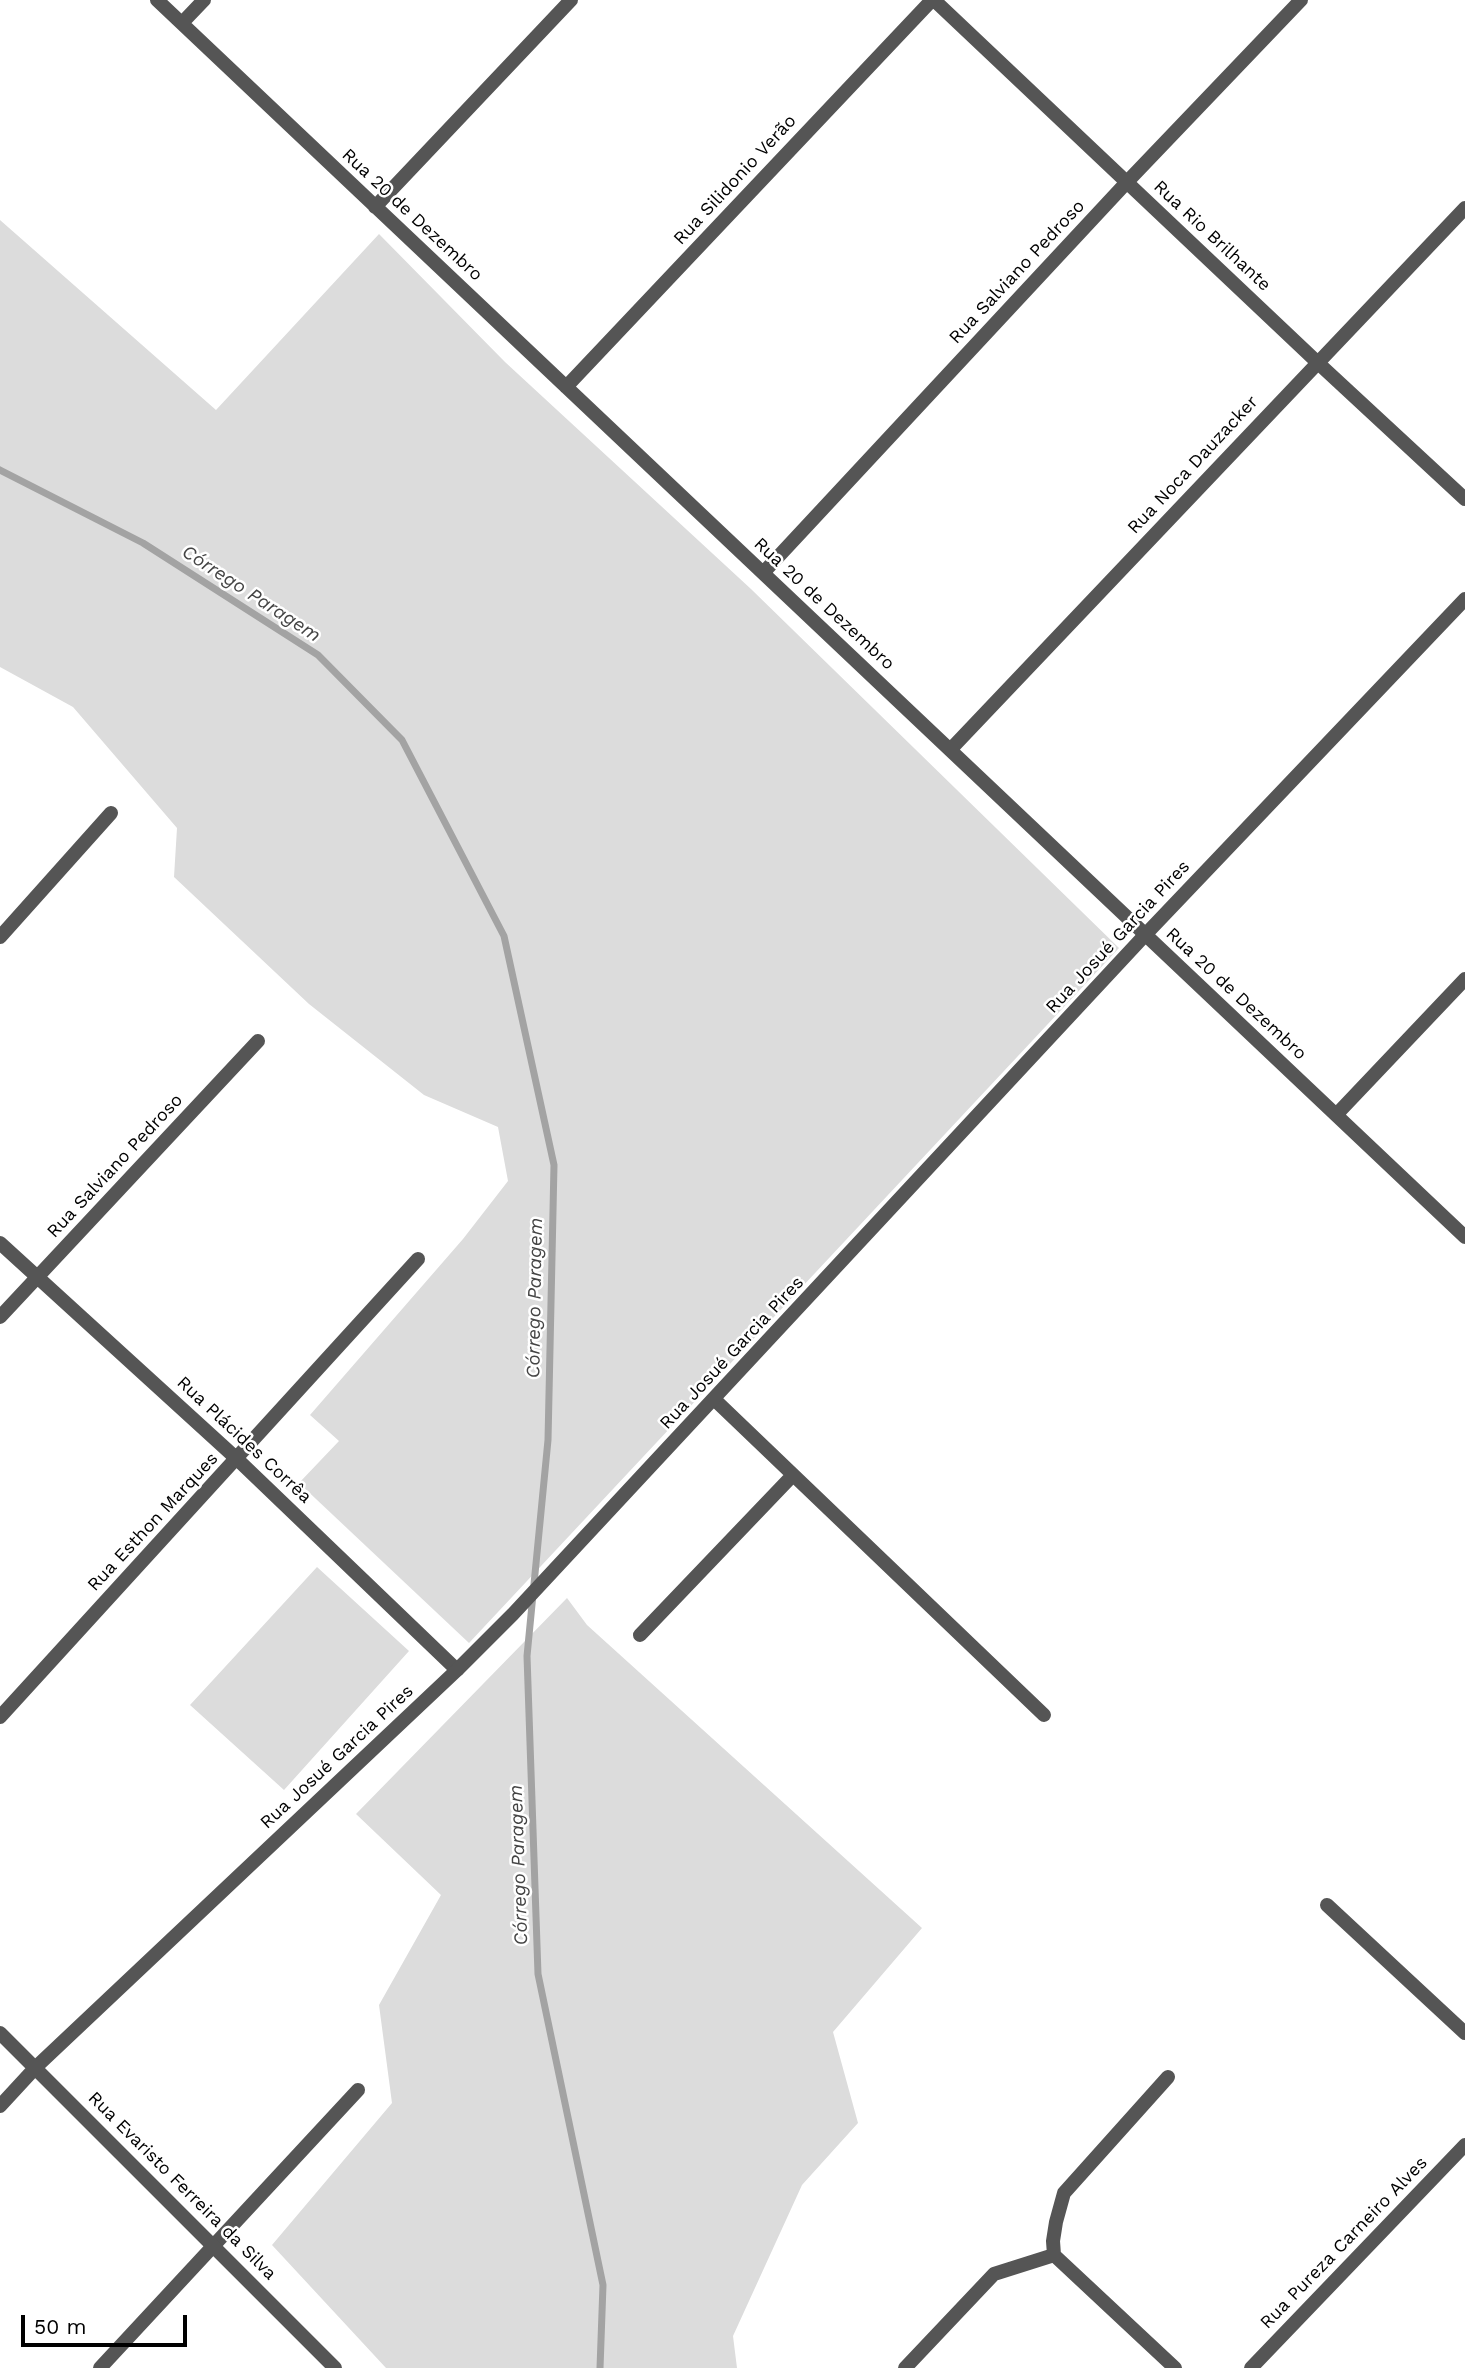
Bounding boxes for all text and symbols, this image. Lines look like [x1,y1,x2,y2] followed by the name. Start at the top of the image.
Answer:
[669,110,801,250] street label: Rua Silidonio Verão
[337,144,487,286] street label: Rua 20 de Dezembro
[1149,176,1275,296] street label: Rua Rio Brilhante
[945,196,1089,348] street label: Rua Salviano Pedroso
[1123,391,1263,539] street label: Rua Noca Dauzacker
[749,533,899,675] street label: Rua 20 de Dezembro
[177,541,325,647] water label: Córrego Paragem
[1041,856,1195,1018] street label: Rua Josué Garcia Pires
[1161,923,1311,1065] street label: Rua 20 de Dezembro
[43,1090,187,1242] street label: Rua Salviano Pedroso
[522,1217,548,1379] water label: Córrego Paragem
[655,1272,809,1434] street label: Rua Josué Garcia Pires
[172,1372,316,1508] street label: Rua Plácides Corrêa
[83,1448,223,1596] street label: Rua Esthon Marques
[256,1680,418,1834] street label: Rua Josué Garcia Pires
[505,1784,533,1946] water label: Córrego Paragem
[83,2087,281,2285] street label: Rua Evaristo Ferreira da Silva
[1256,2152,1432,2334] street label: Rua Pureza Carneiro Alves
[24,2302,191,2346] scale bar
[34,2314,86,2339] text: 50 m

